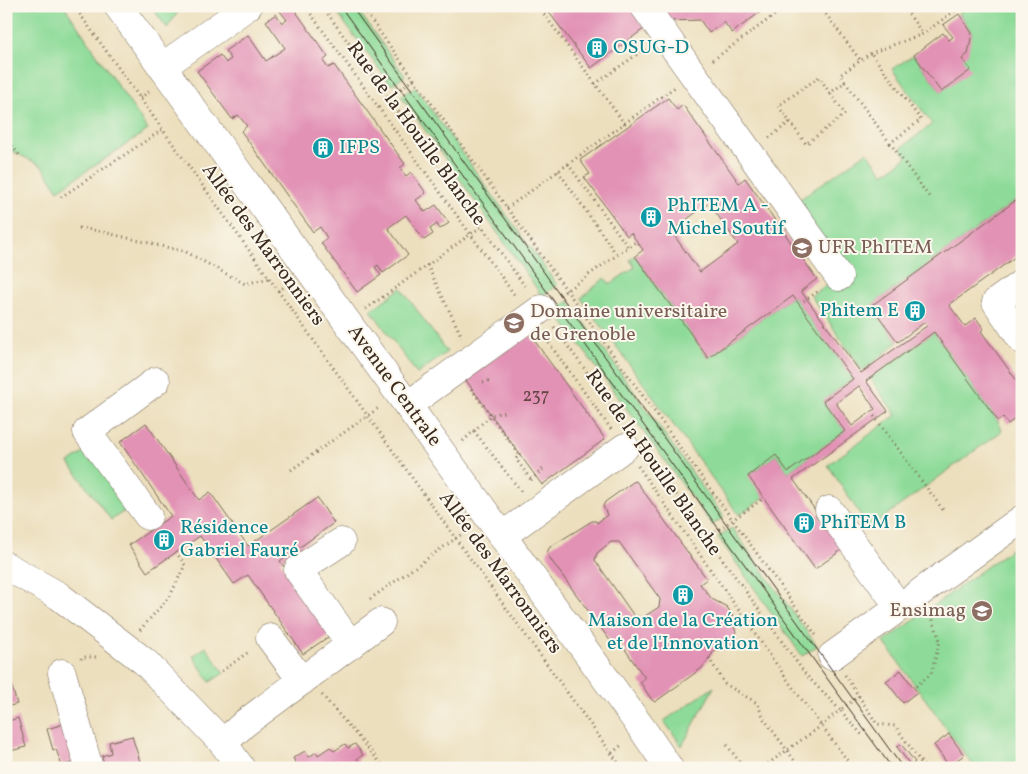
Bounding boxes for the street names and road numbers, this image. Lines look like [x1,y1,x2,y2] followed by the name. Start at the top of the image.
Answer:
[339,36,493,232] street label: Rue de la Houille Blanche
[194,158,332,332] street label: Allée des Marronniers
[340,319,448,453] street label: Avenue Centrale
[578,364,728,562] street label: Rue de la Houille Blanche
[431,486,569,660] street label: Allée des Marronniers

